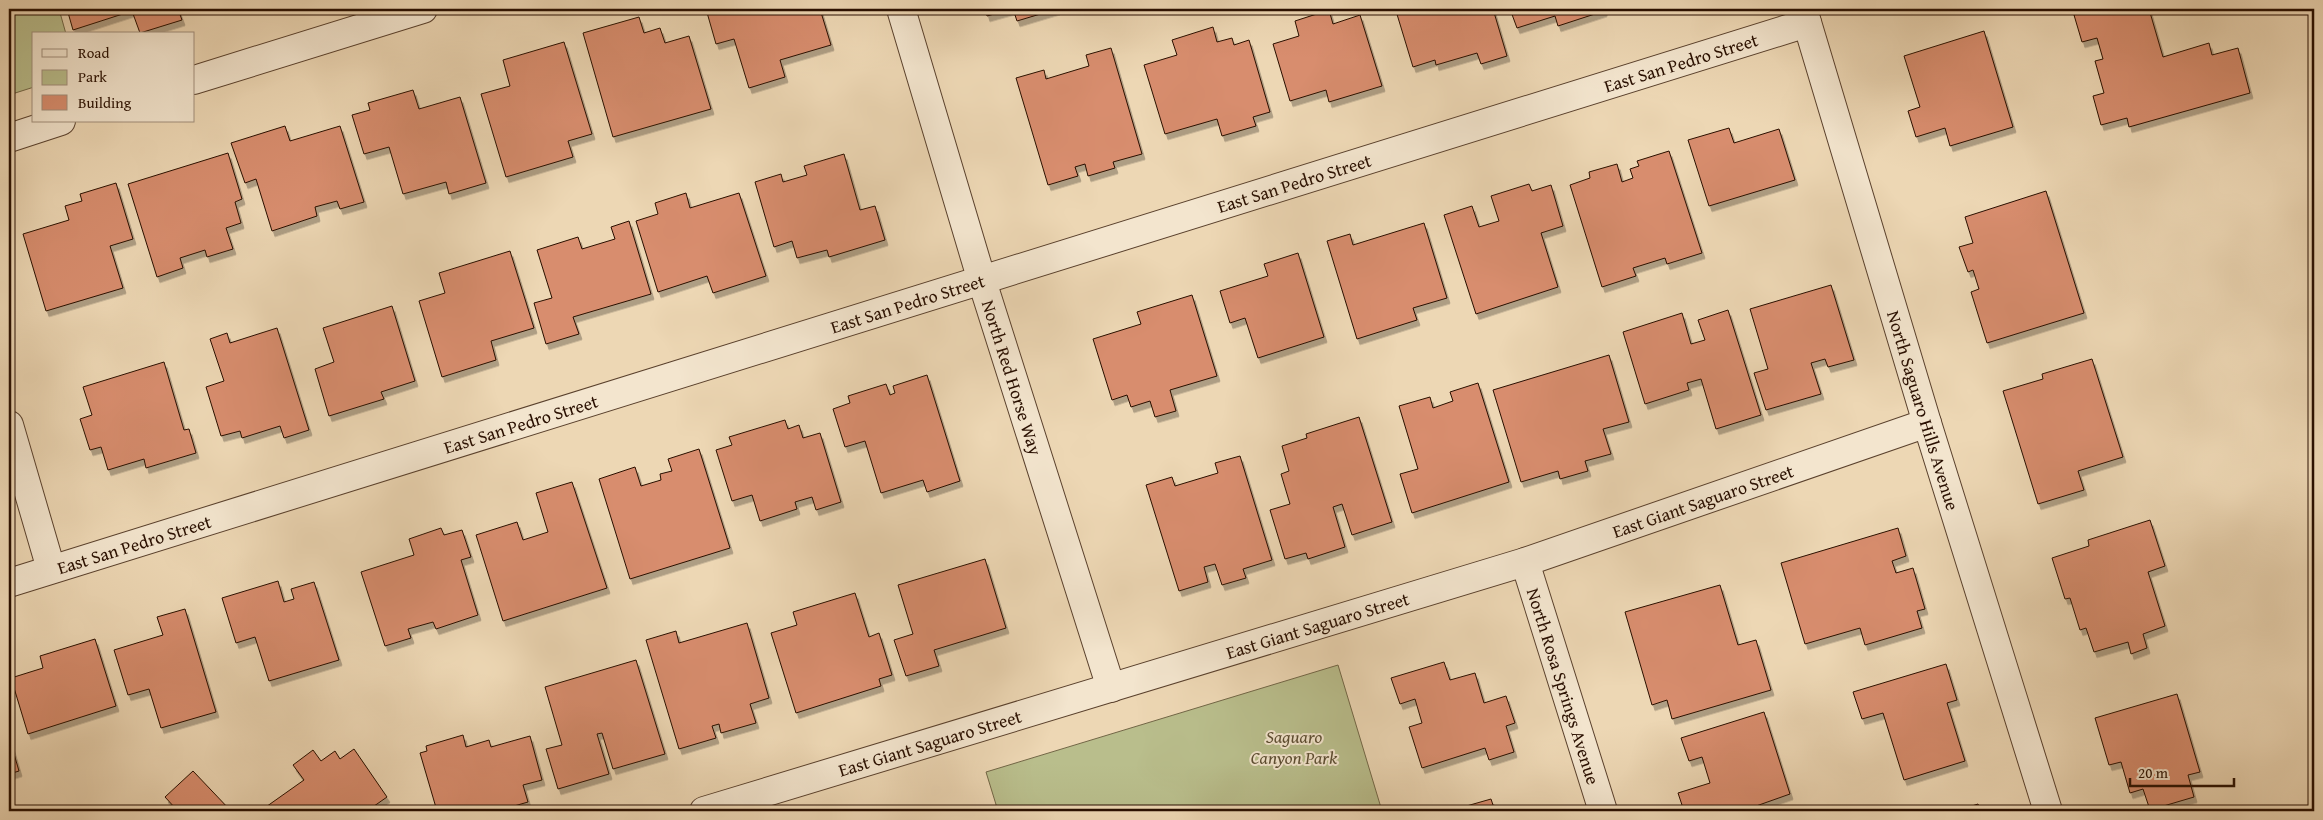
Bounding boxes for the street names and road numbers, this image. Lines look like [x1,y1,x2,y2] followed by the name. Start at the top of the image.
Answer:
[1600,25,1762,99] street label: East San Pedro Street
[1214,146,1375,219] street label: East San Pedro Street
[827,266,989,340] street label: East San Pedro Street
[975,296,1050,459] street label: North Red Horse Way
[1881,307,1967,513] street label: North Saguaro Hills Avenue
[440,387,602,460] street label: East San Pedro Street
[1608,456,1798,544] street label: East Giant Saguaro Street
[54,507,215,581] street label: East San Pedro Street
[1222,584,1413,665] street label: East Giant Saguaro Street
[1520,584,1607,788] street label: North Rosa Springs Avenue
[835,702,1025,783] street label: East Giant Saguaro Street

